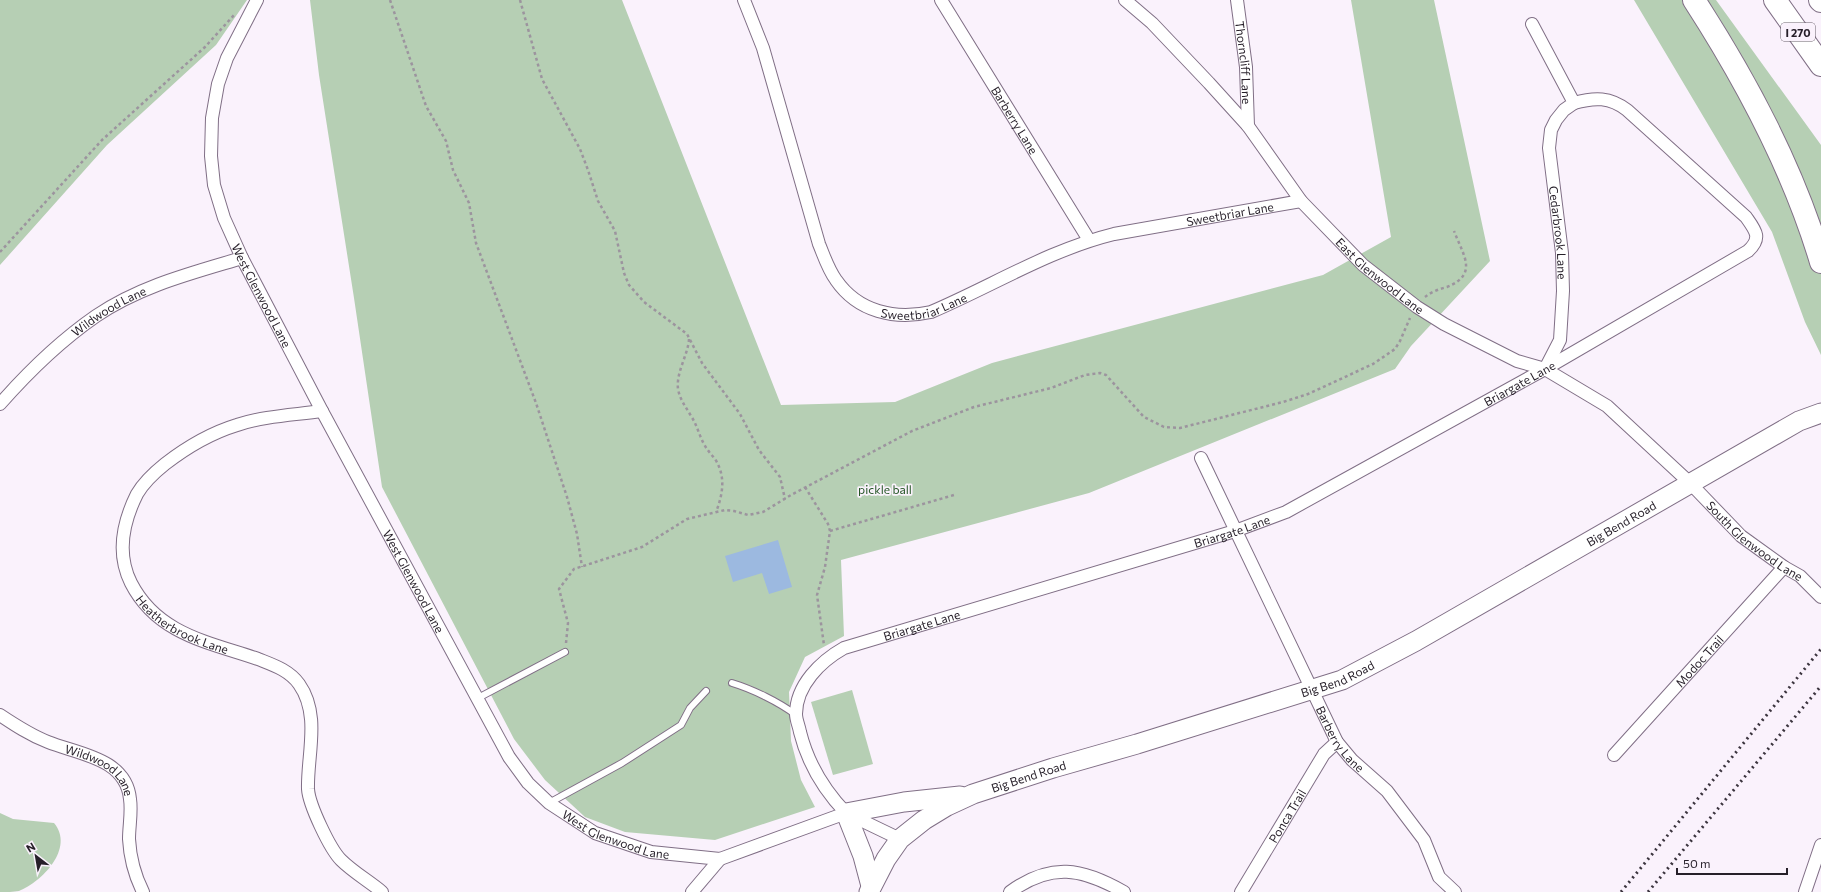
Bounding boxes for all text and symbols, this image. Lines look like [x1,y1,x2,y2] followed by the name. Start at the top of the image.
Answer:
[1233,20,1254,104] street label: Thorncliff Lane
[1781,23,1815,41] road number: I 270
[989,84,1041,156] street label: Barberry Lane
[1547,185,1570,280] street label: Cedarbrook Lane
[1185,199,1275,228] street label: Sweetbriar Lane
[1333,235,1426,316] street label: East Glenwood Lane
[229,241,294,349] street label: West Glenwood Lane
[68,283,148,339] street label: Wildwood Lane
[880,290,969,322] street label: Sweetbriar Lane
[1481,358,1557,408] street label: Briargate Lane
[858,482,912,496] park label: pickle ball
[1584,498,1658,549] street label: Big Bend Road
[1704,498,1805,583] street label: South Glenwood Lane
[1192,512,1272,550] street label: Briargate Lane
[381,527,447,635] street label: West Glenwood Lane
[133,592,230,656] street label: Heatherbrook Lane
[882,607,962,643] street label: Briargate Lane
[1672,632,1726,690] street label: Modoc Trail
[1299,657,1376,699] street label: Big Bend Road
[1314,704,1367,775] street label: Barberry Lane
[63,741,136,797] street label: Wildwood Lane
[989,758,1068,795] street label: Big Bend Road
[1265,787,1308,845] street label: Ponca Trail
[560,807,670,861] street label: West Glenwood Lane
[16,836,56,876] north arrow
[24,839,37,855] text: N
[1677,850,1787,876] scale bar
[1683,856,1711,870] text: 50 m

